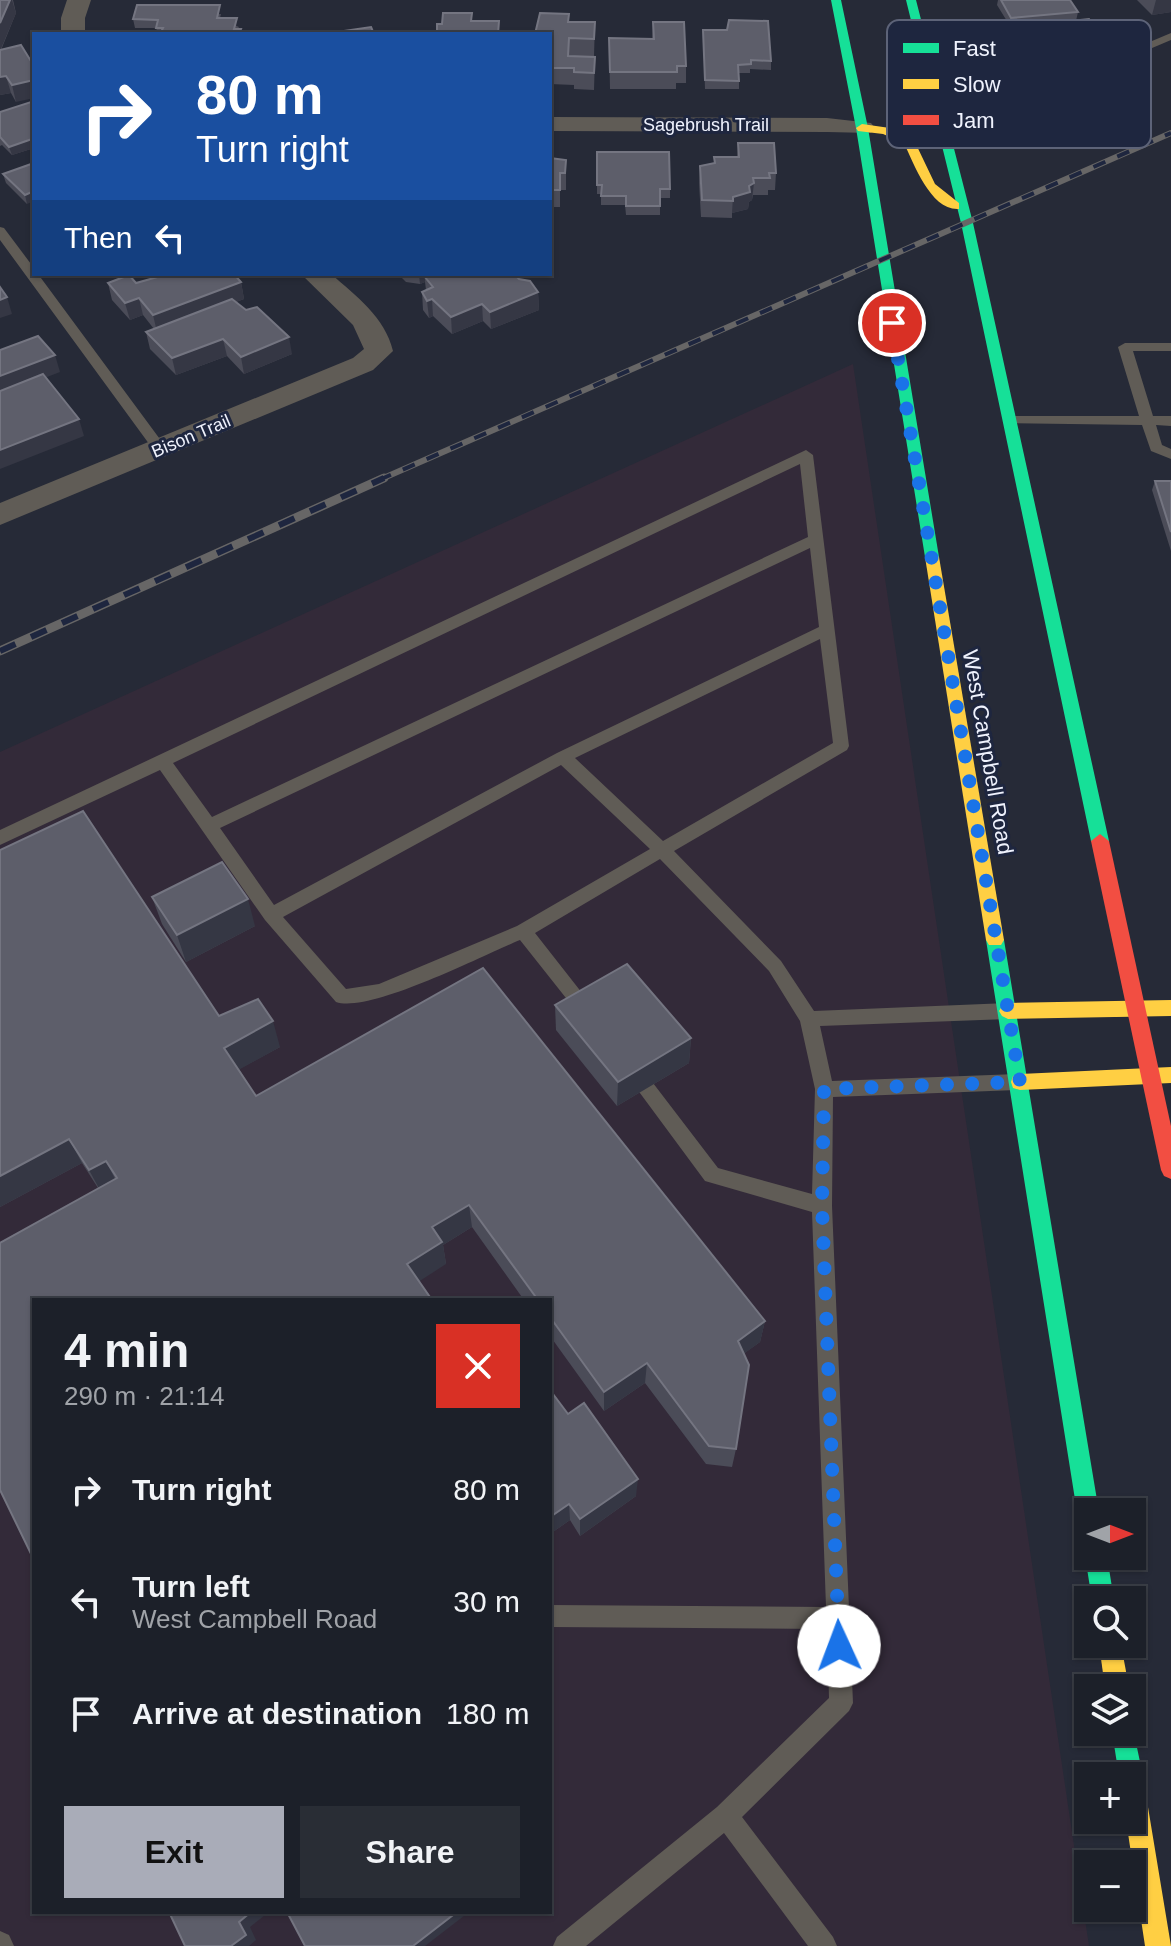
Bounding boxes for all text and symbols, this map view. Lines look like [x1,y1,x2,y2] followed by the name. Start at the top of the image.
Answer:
[887,20,1151,148] legend
[953,36,996,61] text: Fast
[196,63,324,126] text: 80 m
[64,64,168,168] icon: right
[953,72,1001,97] text: Slow
[953,108,995,133] text: Jam
[643,115,769,135] street label: Sagebrush Trail
[196,129,349,170] text: Turn right
[148,216,192,260] icon: left
[64,221,132,254] text: Then
[858,289,926,357] pin
[870,301,914,345] icon: arrive
[148,410,234,462] street label: Bison Trail
[958,648,1018,856] street label: West Campbell Road
[64,1324,189,1377] text: 4 min
[436,1324,520,1408] button: close
[64,1381,224,1411] text: 290 m · 21:14
[64,1468,108,1512] icon: right
[132,1473,271,1506] text: Turn right
[453,1473,520,1506] text: 80 m
[1074,1498,1146,1570] north arrow
[1074,1498,1146,1922] map controls
[132,1570,250,1603] text: Turn left
[64,1580,108,1624] icon: left
[453,1585,520,1618] text: 30 m
[1074,1586,1146,1658] button: search
[132,1604,377,1634] text: West Campbell Road
[797,1604,881,1688] position arrow
[1074,1674,1146,1746] button: layers
[64,1692,108,1736] icon: arrive
[132,1697,422,1730] text: Arrive at destination
[446,1697,529,1730] text: 180 m
[1074,1762,1146,1834] button: +
[64,1806,284,1898] button: Exit
[300,1806,520,1898] button: Share
[1074,1850,1146,1922] button: −

